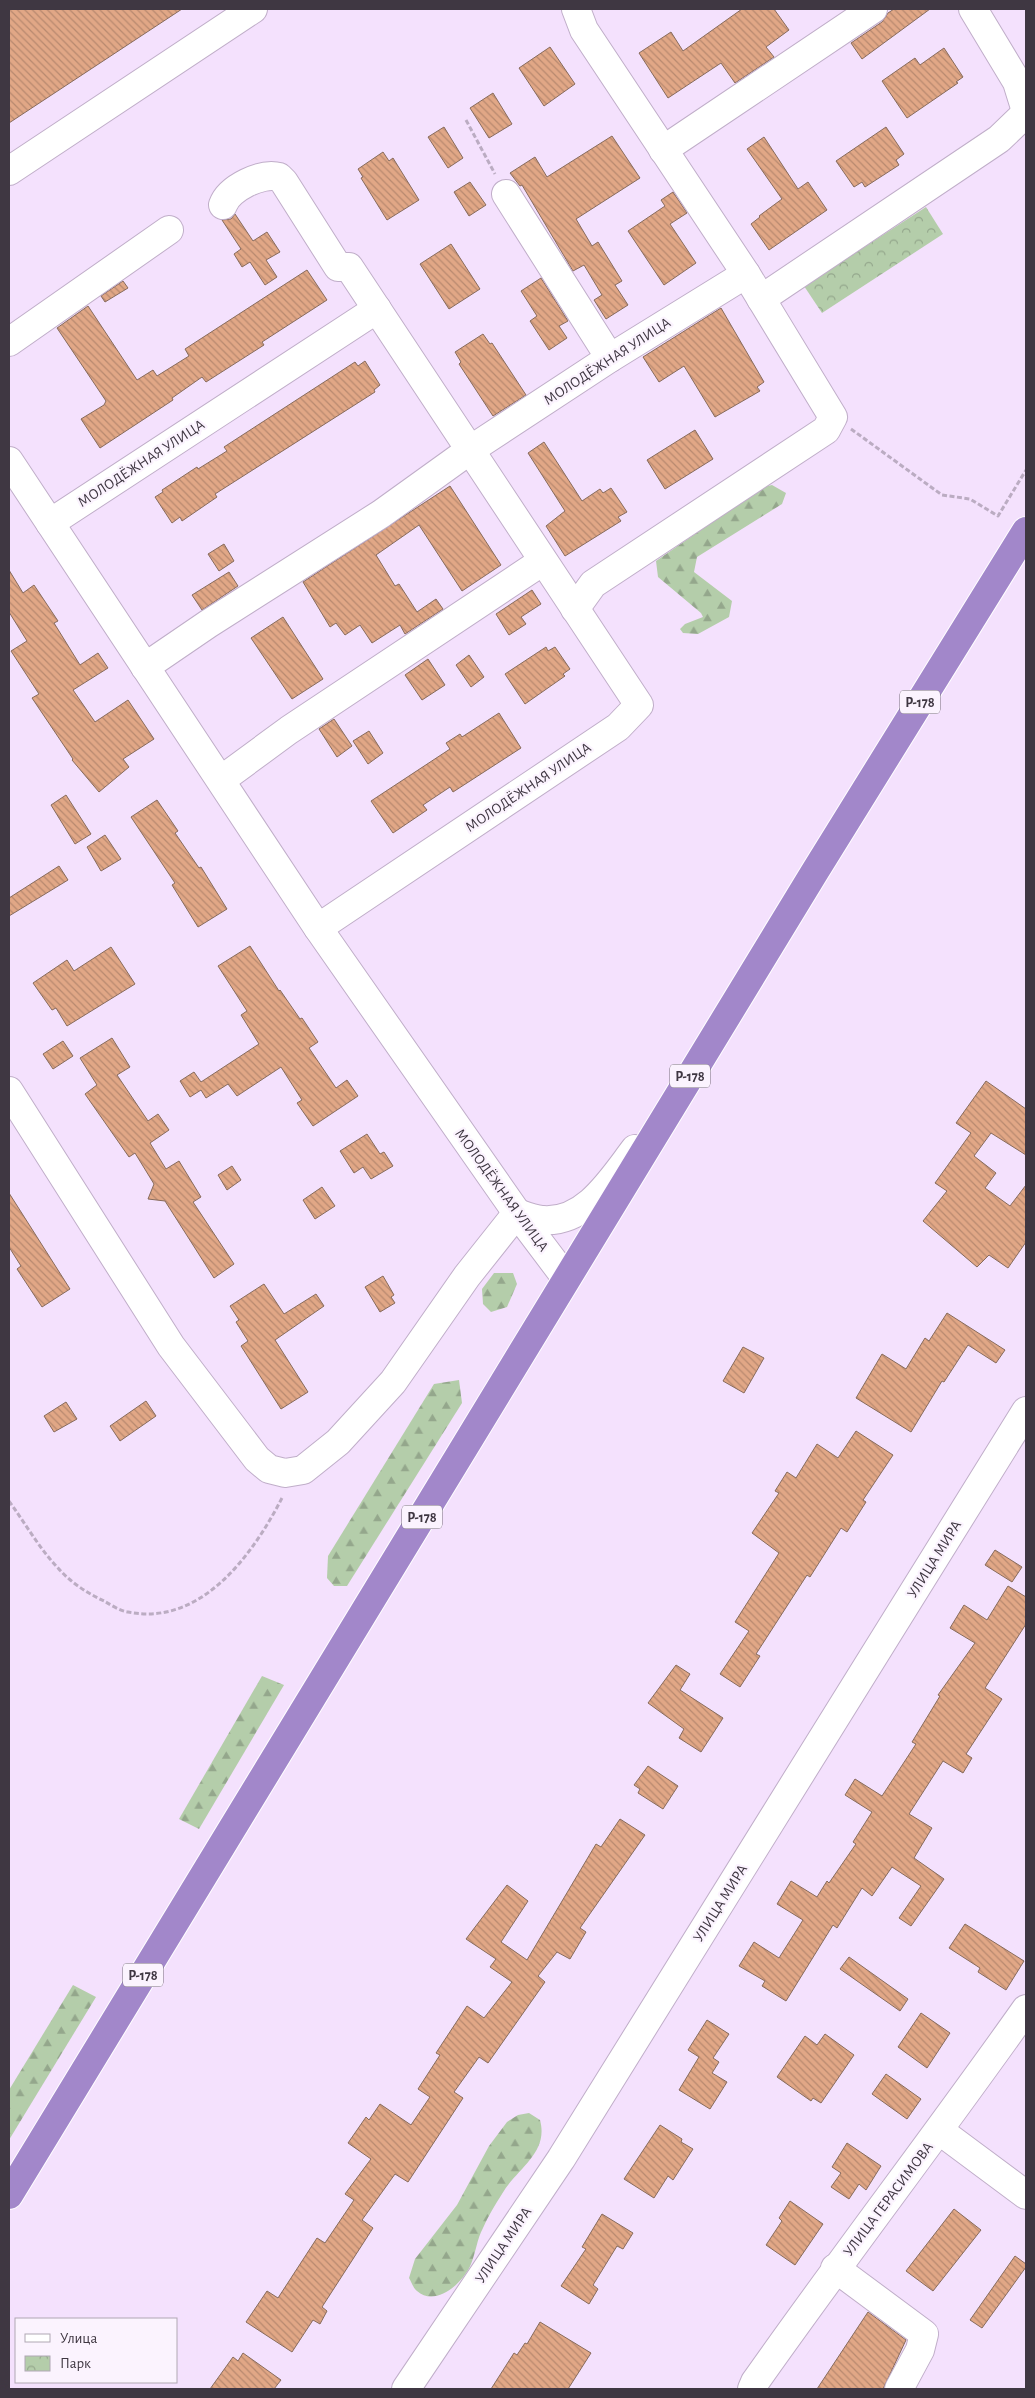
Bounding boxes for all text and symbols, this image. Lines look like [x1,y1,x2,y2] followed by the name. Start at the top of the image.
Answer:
[541,314,673,408] street label: МОЛОДЁЖНАЯ УЛИЦА
[75,416,207,510] street label: МОЛОДЁЖНАЯ УЛИЦА
[900,690,940,714] road number: Р-178
[462,739,594,835] street label: МОЛОДЁЖНАЯ УЛИЦА
[670,1064,710,1088] road number: Р-178
[452,1126,552,1255] street label: МОЛОДЁЖНАЯ УЛИЦА
[402,1505,442,1528] road number: Р-178
[905,1518,964,1601] street label: УЛИЦА МИРА
[691,1862,750,1945] street label: УЛИЦА МИРА
[123,1964,163,1986] road number: Р-178
[841,2139,936,2259] street label: УЛИЦА ГЕРАСИМОВА
[473,2204,534,2286] street label: УЛИЦА МИРА
[15,2318,178,2383] legend
[60,2331,97,2346] text: Улица
[60,2356,91,2371] text: Парк

